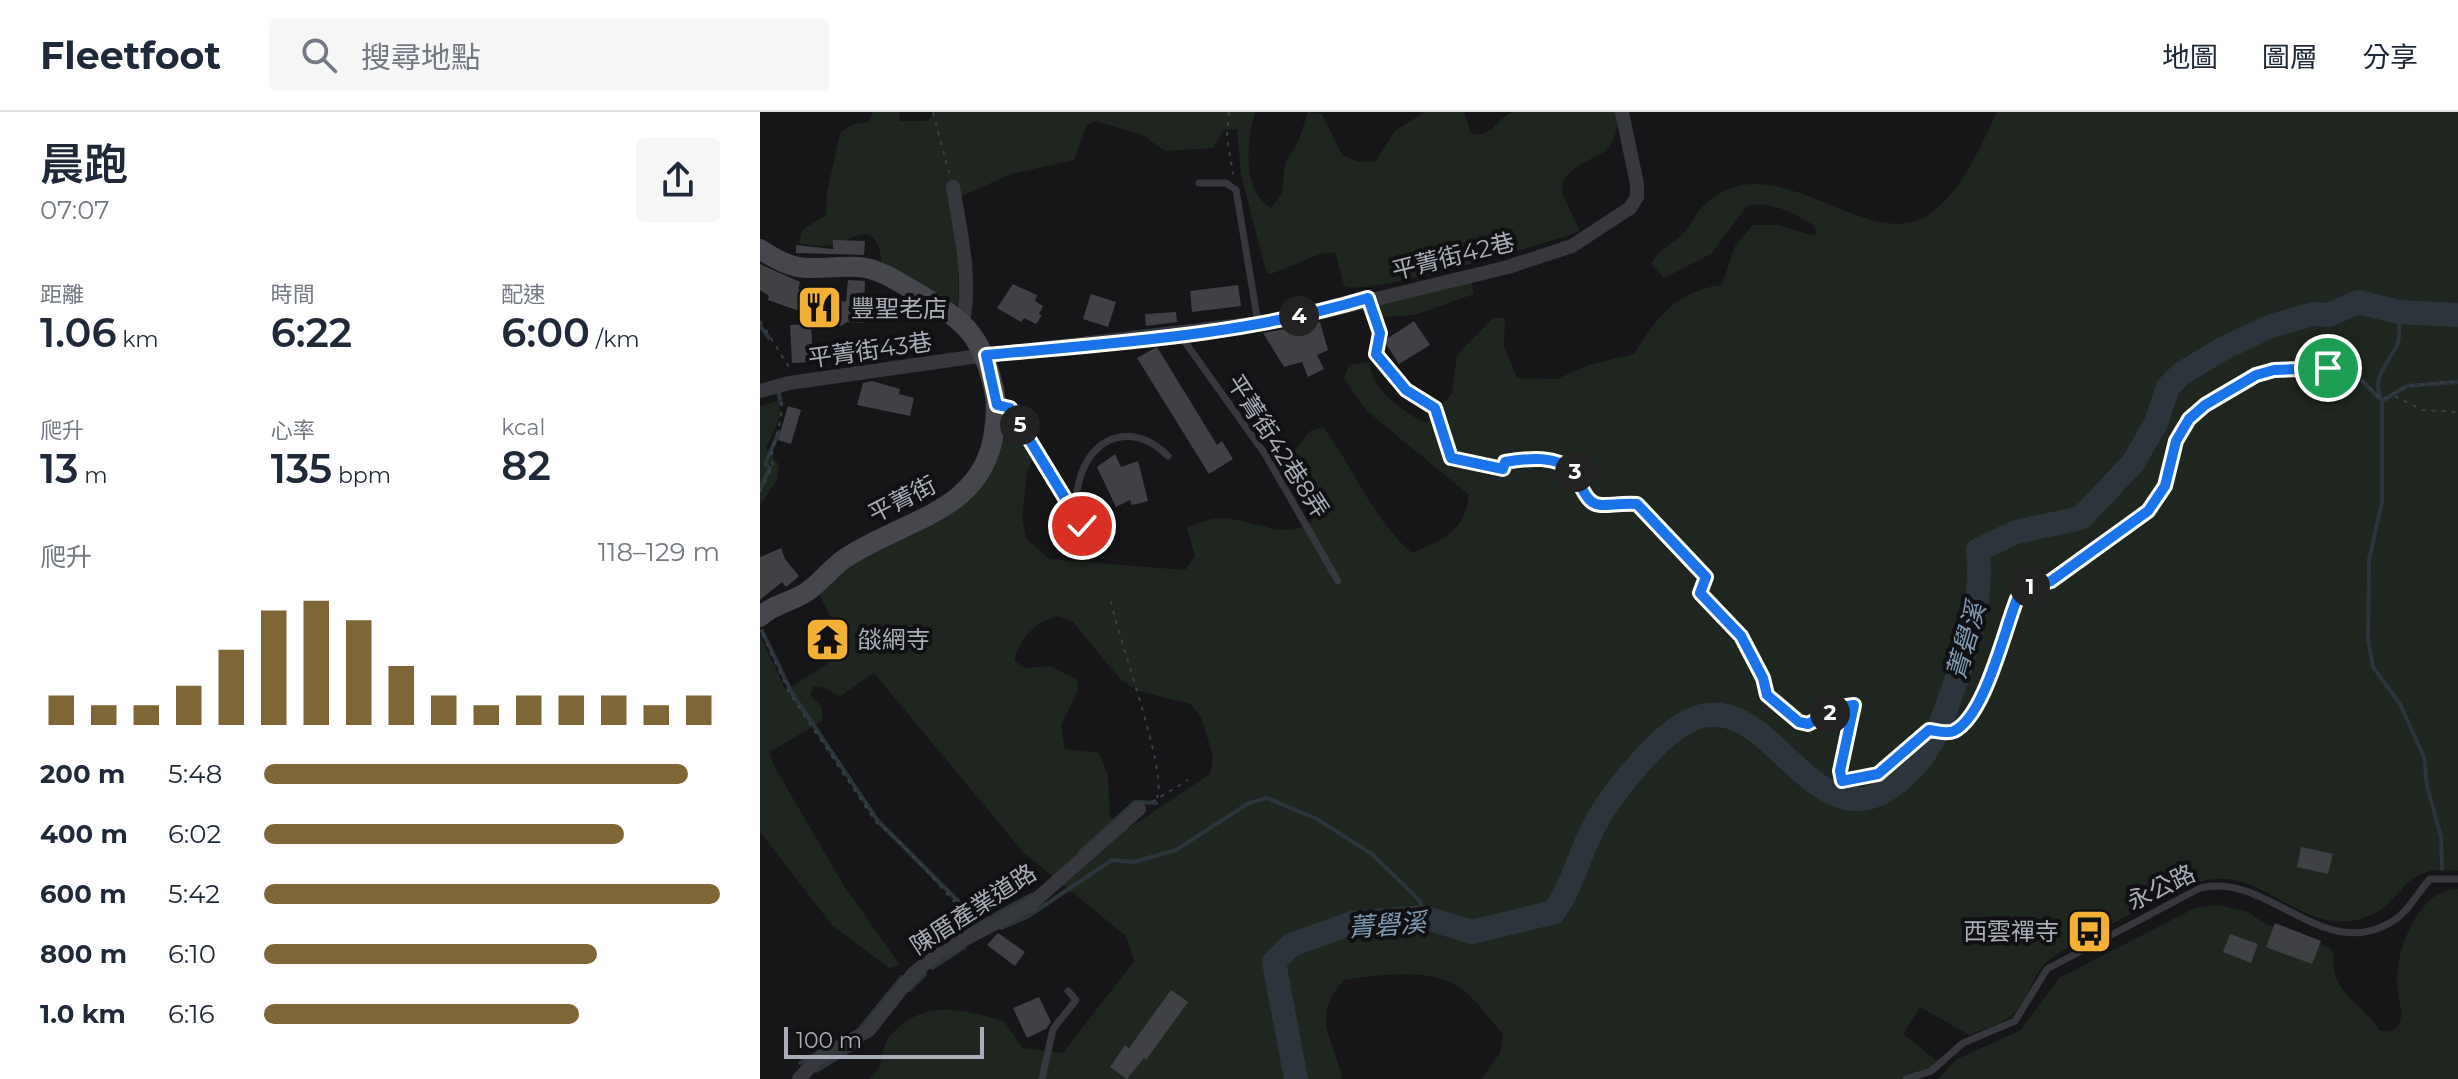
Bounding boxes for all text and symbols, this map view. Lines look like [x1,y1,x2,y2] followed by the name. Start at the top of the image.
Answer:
[269,19,829,91] search box
[40,32,221,79] text: Fleetfoot
[297,33,341,77] icon: search
[361,39,481,76] text: 搜尋地點
[2162,40,2218,74] text: 地圖
[2262,40,2318,74] text: 圖層
[2362,40,2418,74] text: 分享
[40,137,128,191] text: 晨跑
[636,138,720,222] button: share
[40,194,110,226] text: 07:07
[1389,227,1517,285] street label: 平菁街42巷
[40,281,84,308] text: 距離
[271,281,315,308] text: 時間
[501,281,545,308] text: 配速
[796,284,844,332] restaurant icon: 豐聖老店
[851,294,947,323] place label: 豐聖老店
[1279,296,1319,336] pin: 4
[1291,302,1307,329] text: 4
[40,308,117,357] text: 1.06
[271,308,352,357] text: 6:22
[501,308,590,357] text: 6:00
[117,326,159,353] text: km
[590,326,640,353] text: /km
[806,327,934,373] street label: 平菁街43巷
[2294,334,2362,402] pin
[2306,346,2350,390] icon: arrive
[1221,369,1335,523] street label: 平菁街42巷8弄
[1000,405,1040,445] pin: 5
[1013,411,1027,438] text: 5
[501,414,545,441] text: kcal
[40,417,84,444] text: 爬升
[271,417,315,444] text: 心率
[501,441,551,490] text: 82
[40,444,79,493] text: 13
[271,444,332,493] text: 135
[1555,452,1595,492] pin: 3
[1568,458,1582,485] text: 3
[79,462,108,489] text: m
[332,462,391,489] text: bpm
[863,470,941,528] street label: 平菁街
[1048,492,1116,560] pin
[1060,504,1104,548] icon: check
[598,536,720,568] text: 118–129 m
[40,541,92,573] text: 爬升
[2010,567,2050,607] pin: 1
[2026,573,2034,600] text: 1
[1940,595,1993,683] water label: 菁礐溪
[803,615,851,663] temple icon: 燄網寺
[858,625,930,654] place label: 燄網寺
[1810,693,1850,733] pin: 2
[1824,699,1836,726] text: 2
[40,758,125,790] text: 200 m
[168,758,222,790] text: 5:48
[40,818,128,850] text: 400 m
[168,818,221,850] text: 6:02
[905,858,1041,960] street label: 陳厝產業道路
[2122,858,2200,916] street label: 永公路
[40,878,127,910] text: 600 m
[168,878,220,910] text: 5:42
[1347,906,1431,944] water label: 菁礐溪
[2066,907,2114,955] bus stop icon: 西雲禪寺
[1963,917,2059,946] place label: 西雲禪寺
[40,938,127,970] text: 800 m
[168,938,216,970] text: 6:10
[40,998,126,1030] text: 1.0 km
[168,998,215,1030] text: 6:16
[784,1023,984,1059] scale bar
[796,1027,862,1054] text: 100 m

